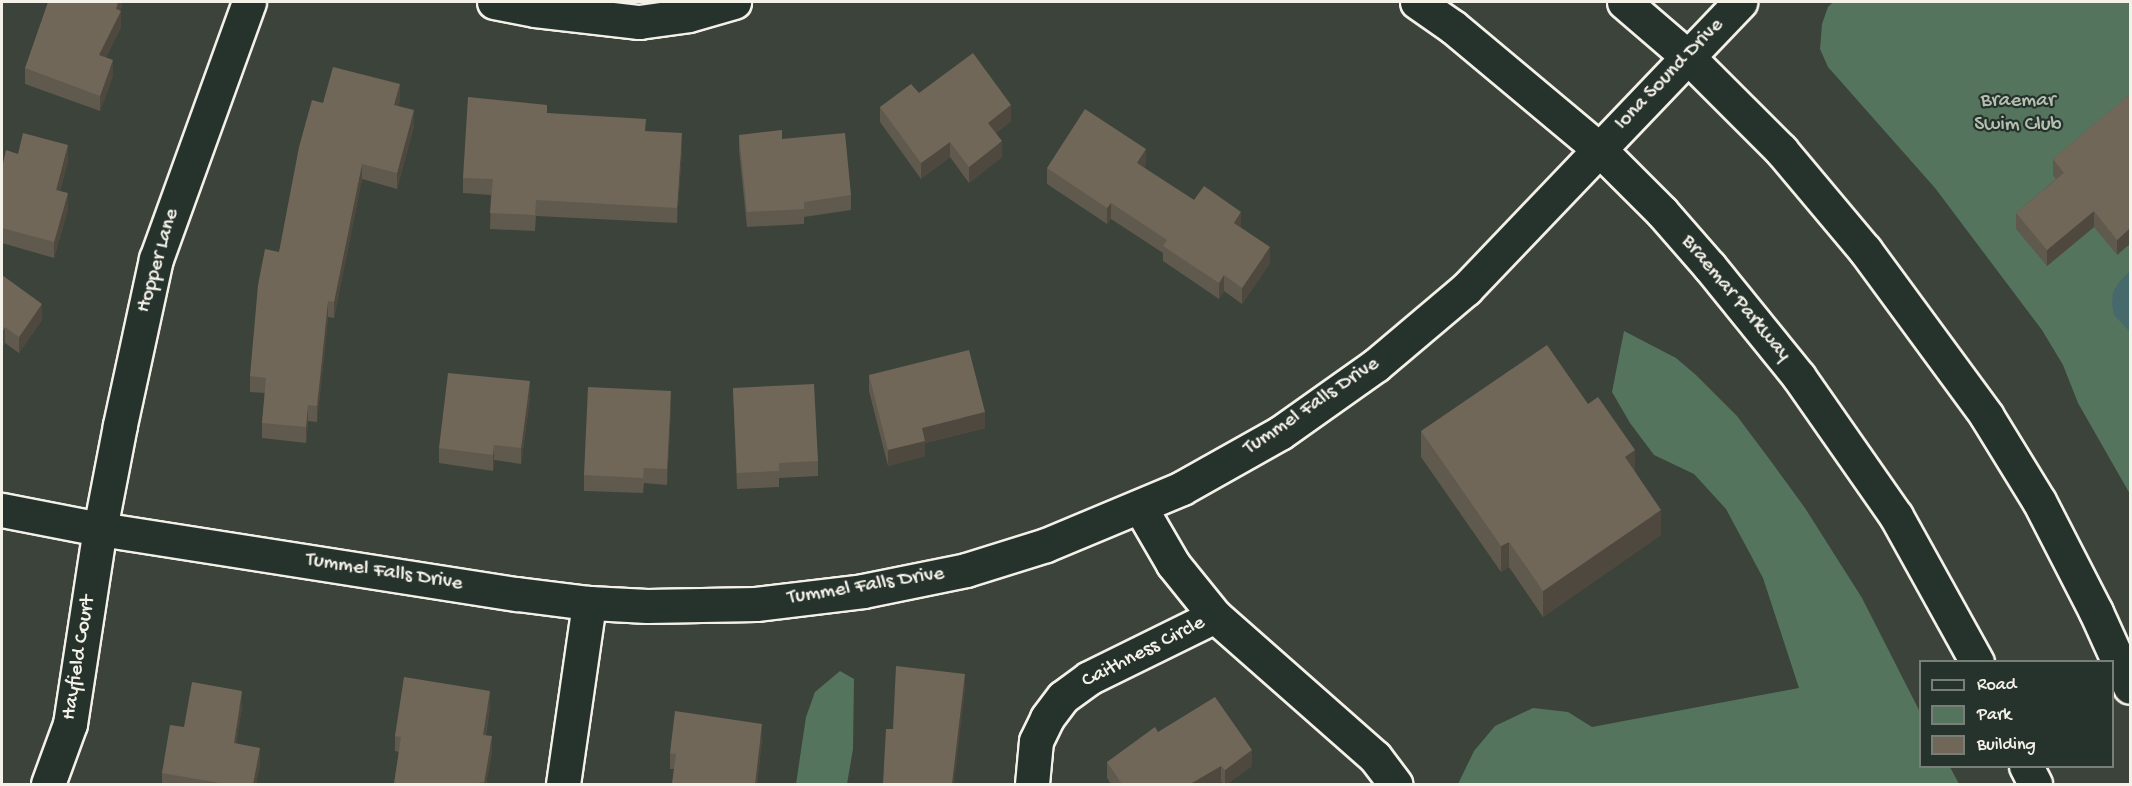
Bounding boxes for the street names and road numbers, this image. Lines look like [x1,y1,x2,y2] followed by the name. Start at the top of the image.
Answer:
[1610,14,1730,136] street label: Iona Sound Drive
[132,206,186,316] street label: Hopper Lane
[1675,230,1795,368] street label: Braemar Parkway
[1239,352,1385,462] street label: Tummel Falls Drive
[304,548,464,598] street label: Tummel Falls Drive
[786,562,946,612] street label: Tummel Falls Drive
[58,594,102,722] street label: Hayfield Court
[1078,611,1210,695] street label: Caithness Circle

